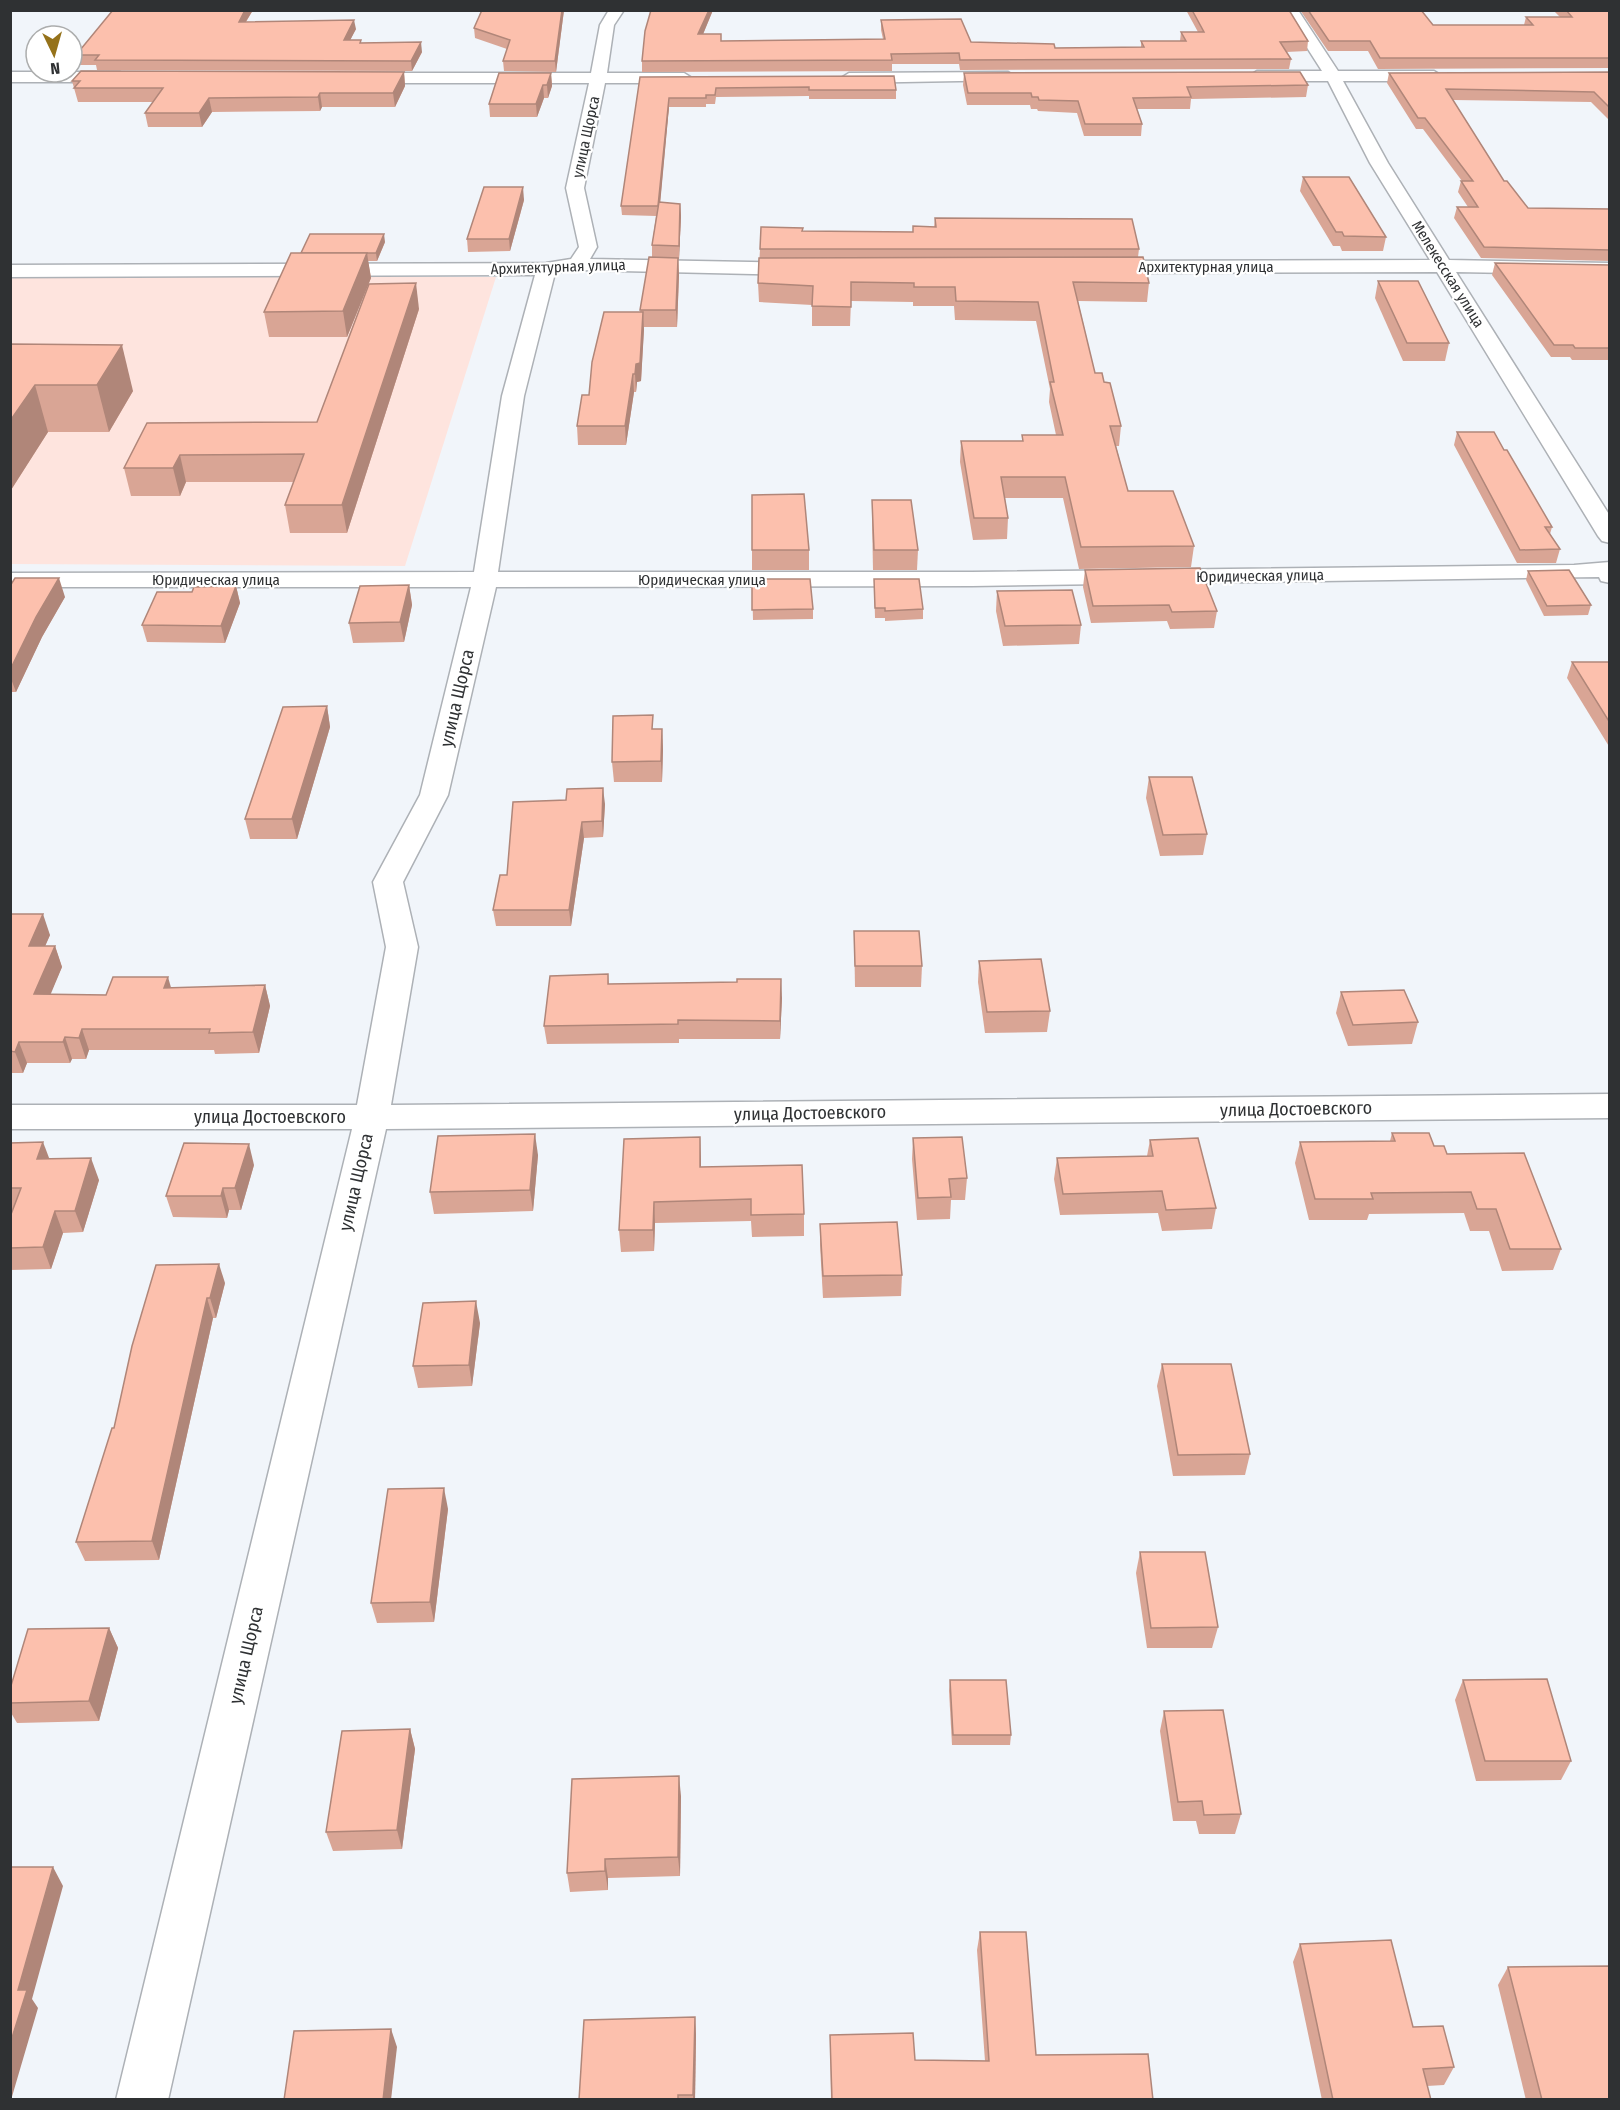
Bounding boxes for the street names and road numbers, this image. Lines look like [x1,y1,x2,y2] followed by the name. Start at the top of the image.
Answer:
[569,95,603,179] street label: улица Щорса
[1408,217,1488,331] street label: Мелекесская улица
[490,256,626,278] street label: Архитектурная улица
[1138,258,1274,276] street label: Архитектурная улица
[1196,566,1324,586] street label: Юридическая улица
[152,571,280,589] street label: Юридическая улица
[638,571,766,589] street label: Юридическая улица
[435,647,479,749] street label: улица Щорса
[1220,1097,1372,1121] street label: улица Достоевского
[734,1101,886,1125] street label: улица Достоевского
[194,1106,346,1128] street label: улица Достоевского
[334,1131,378,1233] street label: улица Щорса
[224,1604,268,1706] street label: улица Щорса

